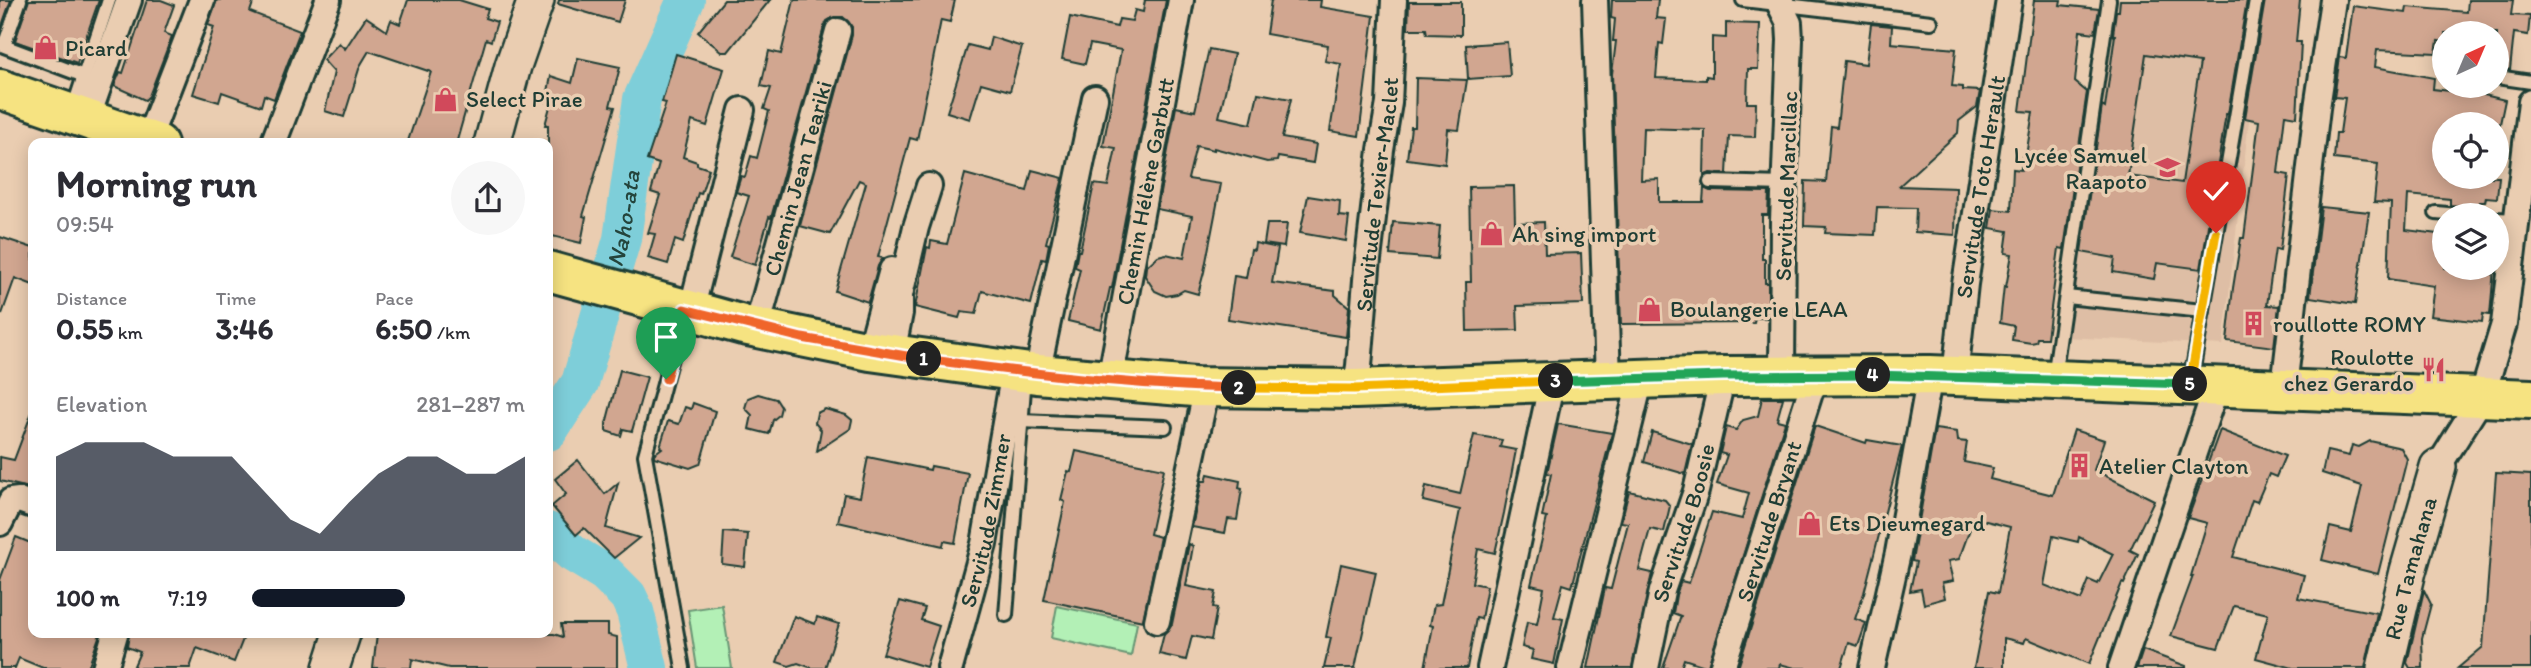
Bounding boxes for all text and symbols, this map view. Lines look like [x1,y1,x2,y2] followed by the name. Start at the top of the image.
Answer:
[2432,21,2510,98] north arrow
[2432,21,2509,280] map controls
[31,34,59,62] shop icon: Picard
[65,34,128,62] place label: Picard
[1950,73,2011,300] street label: Servitude Toto Herault
[1110,75,1180,307] street label: Chemin Hélène Garbutt
[1349,76,1404,313] street label: Servitude Texier-Maclet
[758,78,838,279] street label: Chemin Jean Teariki
[432,85,460,113] shop icon: Select Pirae
[466,85,583,113] place label: Select Pirae
[1769,90,1803,282] street label: Servitude Marcillac
[2432,112,2509,189] button: locate
[2014,141,2147,195] place label: Lycée Samuel Raapoto
[2153,154,2181,182] school or university icon: Lycée Samuel Raapoto
[56,161,257,207] text: Morning run
[451,161,525,235] button: share
[2186,161,2246,233] pin
[600,168,646,270] water label: Naho-ata
[2197,172,2235,210] icon: check
[2432,203,2509,280] button: layers
[56,210,114,238] text: 09:54
[1478,220,1506,248] shop icon: Ah sing import
[1512,220,1657,248] place label: Ah sing import
[56,287,127,310] text: Distance
[216,287,256,310] text: Time
[375,287,413,310] text: Pace
[1636,295,1664,323] shop icon: Boulangerie LEAA
[1670,295,1848,323] place label: Boulangerie LEAA
[636,307,696,379] pin
[56,310,113,347] text: 0.55
[216,310,273,347] text: 3:46
[375,310,433,347] text: 6:50
[2239,310,2267,338] building icon: roullotte ROMY
[2273,310,2426,338] place label: roullotte ROMY
[647,318,685,356] icon: arrive
[113,321,143,344] text: km
[433,321,470,344] text: /km
[906,342,942,376] pin: 1
[2284,343,2414,397] place label: Roulotte chez Gerardo
[919,347,928,370] text: 1
[2420,356,2448,384] restaurant icon: Roulotte chez Gerardo
[1856,358,1890,392] pin: 4
[1867,363,1878,386] text: 4
[1538,364,1574,398] pin: 3
[2172,366,2208,402] pin: 5
[1550,369,1561,392] text: 3
[1222,370,1256,406] pin: 2
[2185,372,2194,395] text: 5
[1234,376,1244,399] text: 2
[56,390,147,418] text: Elevation
[416,390,525,418] text: 281–287 m
[953,431,1017,610] street label: Servitude Zimmer
[1730,437,1808,605] street label: Servitude Bryant
[1646,441,1721,605] street label: Servitude Boosie
[2065,452,2093,480] building icon: Atelier Clayton
[2099,452,2249,480] place label: Atelier Clayton
[2378,493,2443,643] street label: Rue Tamahana
[1795,509,1823,537] shop icon: Ets Dieumegard
[1829,509,1986,537] place label: Ets Dieumegard
[56,584,120,612] text: 100 m
[168,584,208,612] text: 7:19

